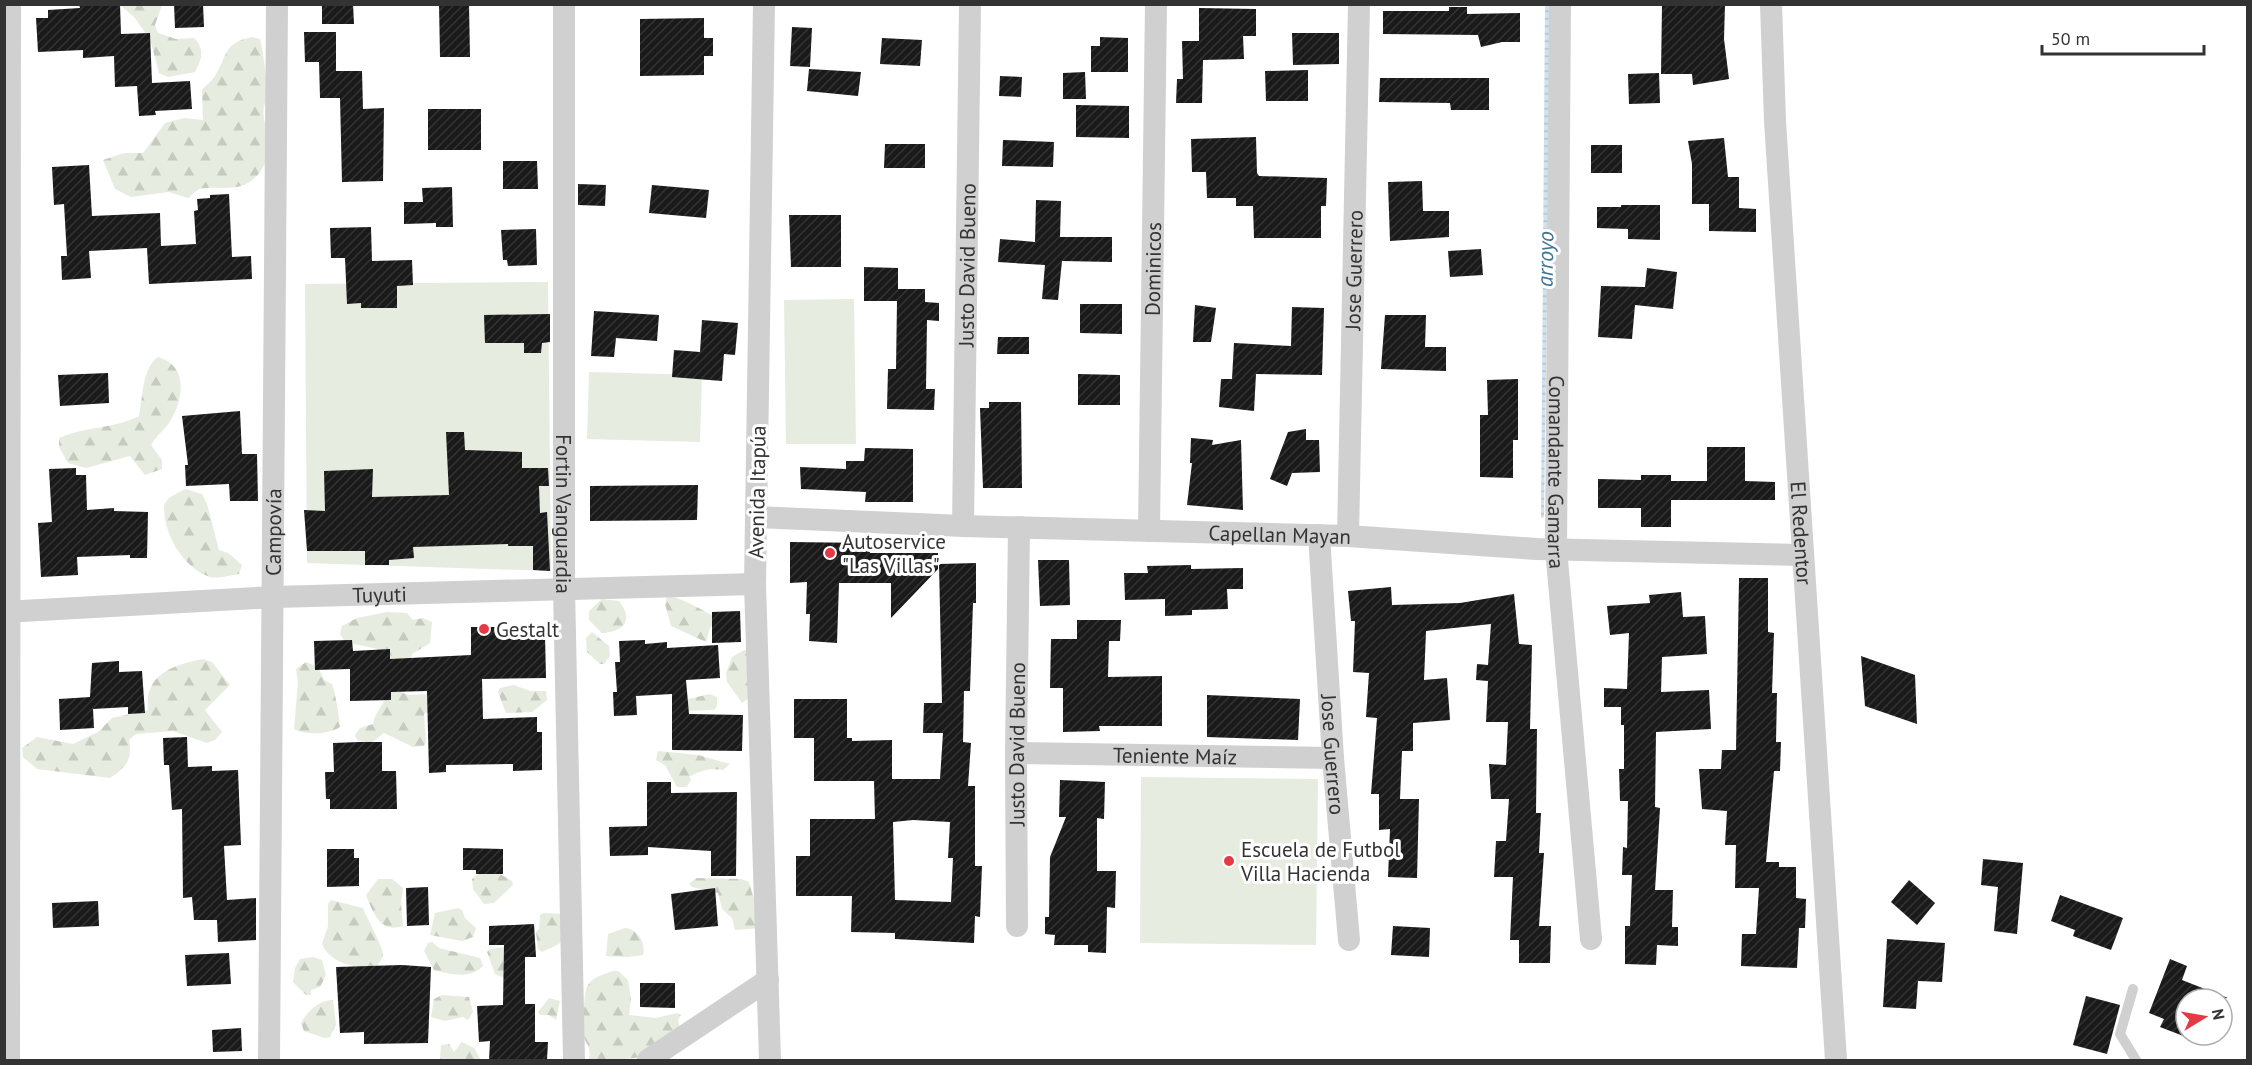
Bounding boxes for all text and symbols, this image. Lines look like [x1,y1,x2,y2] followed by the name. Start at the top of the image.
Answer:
[2042,18,2204,56] scale bar
[2051,27,2090,50] text: 50 m
[952,183,981,348] street label: Justo David Bueno
[1339,209,1368,332] street label: Jose Guerrero
[1138,222,1167,316] street label: Dominicos
[1531,231,1559,287] water label: arroyo
[1542,375,1571,570] street label: Comandante Gamarra
[742,425,772,559] street label: Avenida Itapúa
[550,434,578,594] street label: Fortin Vanguardia
[1785,480,1819,586] street label: El Redentor
[259,488,287,576] street label: Campovía
[1208,519,1351,550] street label: Capellan Mayan
[842,528,946,579] place label: Autoservice "Las Villas"
[823,546,837,560] marker: Autoservice "Las Villas"
[352,580,407,608] street label: Tuyuti
[496,616,559,643] place label: Gestalt
[477,622,491,636] marker: Gestalt
[1002,662,1031,827] street label: Justo David Bueno
[1315,692,1351,816] street label: Jose Guerrero
[1113,741,1237,770] street label: Teniente Maíz
[1240,836,1400,887] place label: Escuela de Futbol Villa Hacienda
[1222,854,1236,868] marker: Escuela de Futbol Villa Hacienda
[2174,987,2234,1047] north arrow
[2208,1007,2230,1021] text: N

